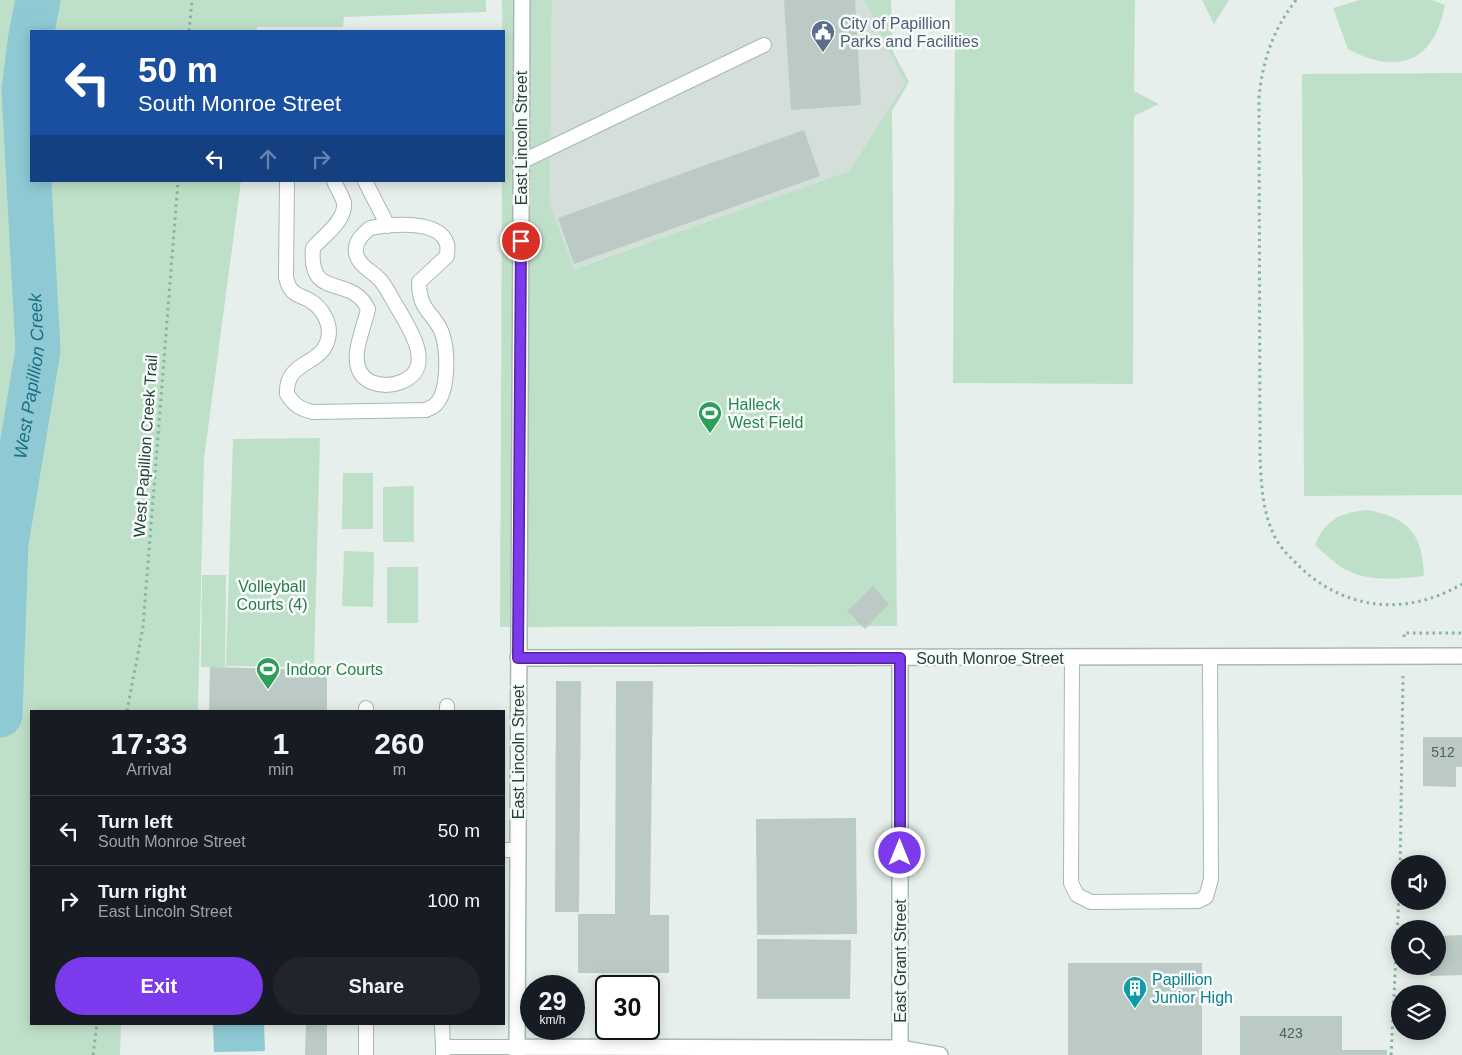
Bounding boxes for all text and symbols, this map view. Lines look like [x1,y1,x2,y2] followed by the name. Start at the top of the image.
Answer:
[840,15,979,50] place label: City of Papillion Parks and Facilities
[810,19,836,53] public building icon: City of Papillion Parks and Facilities
[55,50,120,115] icon: left
[138,50,218,89] text: 50 m
[513,70,530,205] street label: East Lincoln Street
[138,91,341,116] text: South Monroe Street
[201,145,229,173] icon: left
[254,145,282,173] icon: ahead
[307,145,335,173] icon: right
[500,220,542,262] pin
[507,227,535,255] icon: arrive
[10,292,48,460] water label: West Papillion Creek
[131,354,160,538] street label: West Papillion Creek Trail
[728,396,803,431] place label: Halleck West Field
[697,400,723,434] sports icon: Halleck West Field
[236,578,308,613] park label: Volleyball Courts (4)
[916,650,1064,667] street label: South Monroe Street
[255,656,281,690] sports icon: Indoor Courts
[286,661,383,678] place label: Indoor Courts
[510,684,527,819] street label: East Lincoln Street
[111,727,187,760] text: 17:33
[272,727,289,760] text: 1
[374,727,424,760] text: 260
[1431,744,1455,760] house number: 512
[126,761,172,778] text: Arrival
[268,761,294,778] text: min
[393,761,406,778] text: m
[98,811,173,832] text: Turn left
[55,817,83,845] icon: left
[438,820,480,841] text: 50 m
[873,826,925,878] position arrow
[98,833,246,850] text: South Monroe Street
[1391,855,1446,1040] map controls
[1391,855,1446,910] button: sound
[98,881,186,902] text: Turn right
[55,887,83,915] icon: right
[427,890,480,911] text: 100 m
[892,899,909,1023] street label: East Grant Street
[98,903,232,920] text: East Lincoln Street
[1391,920,1446,975] button: search
[55,957,263,1015] button: Exit
[273,957,480,1015] button: Share
[1152,971,1233,1006] place label: Papillion Junior High
[595,975,660,1040] speed limit sign: 30
[1122,975,1148,1009] building icon: Papillion Junior High
[1391,985,1446,1040] button: layers
[539,987,566,1015] text: 29
[539,1013,566,1027] text: km/h
[1279,1025,1303,1041] house number: 423

